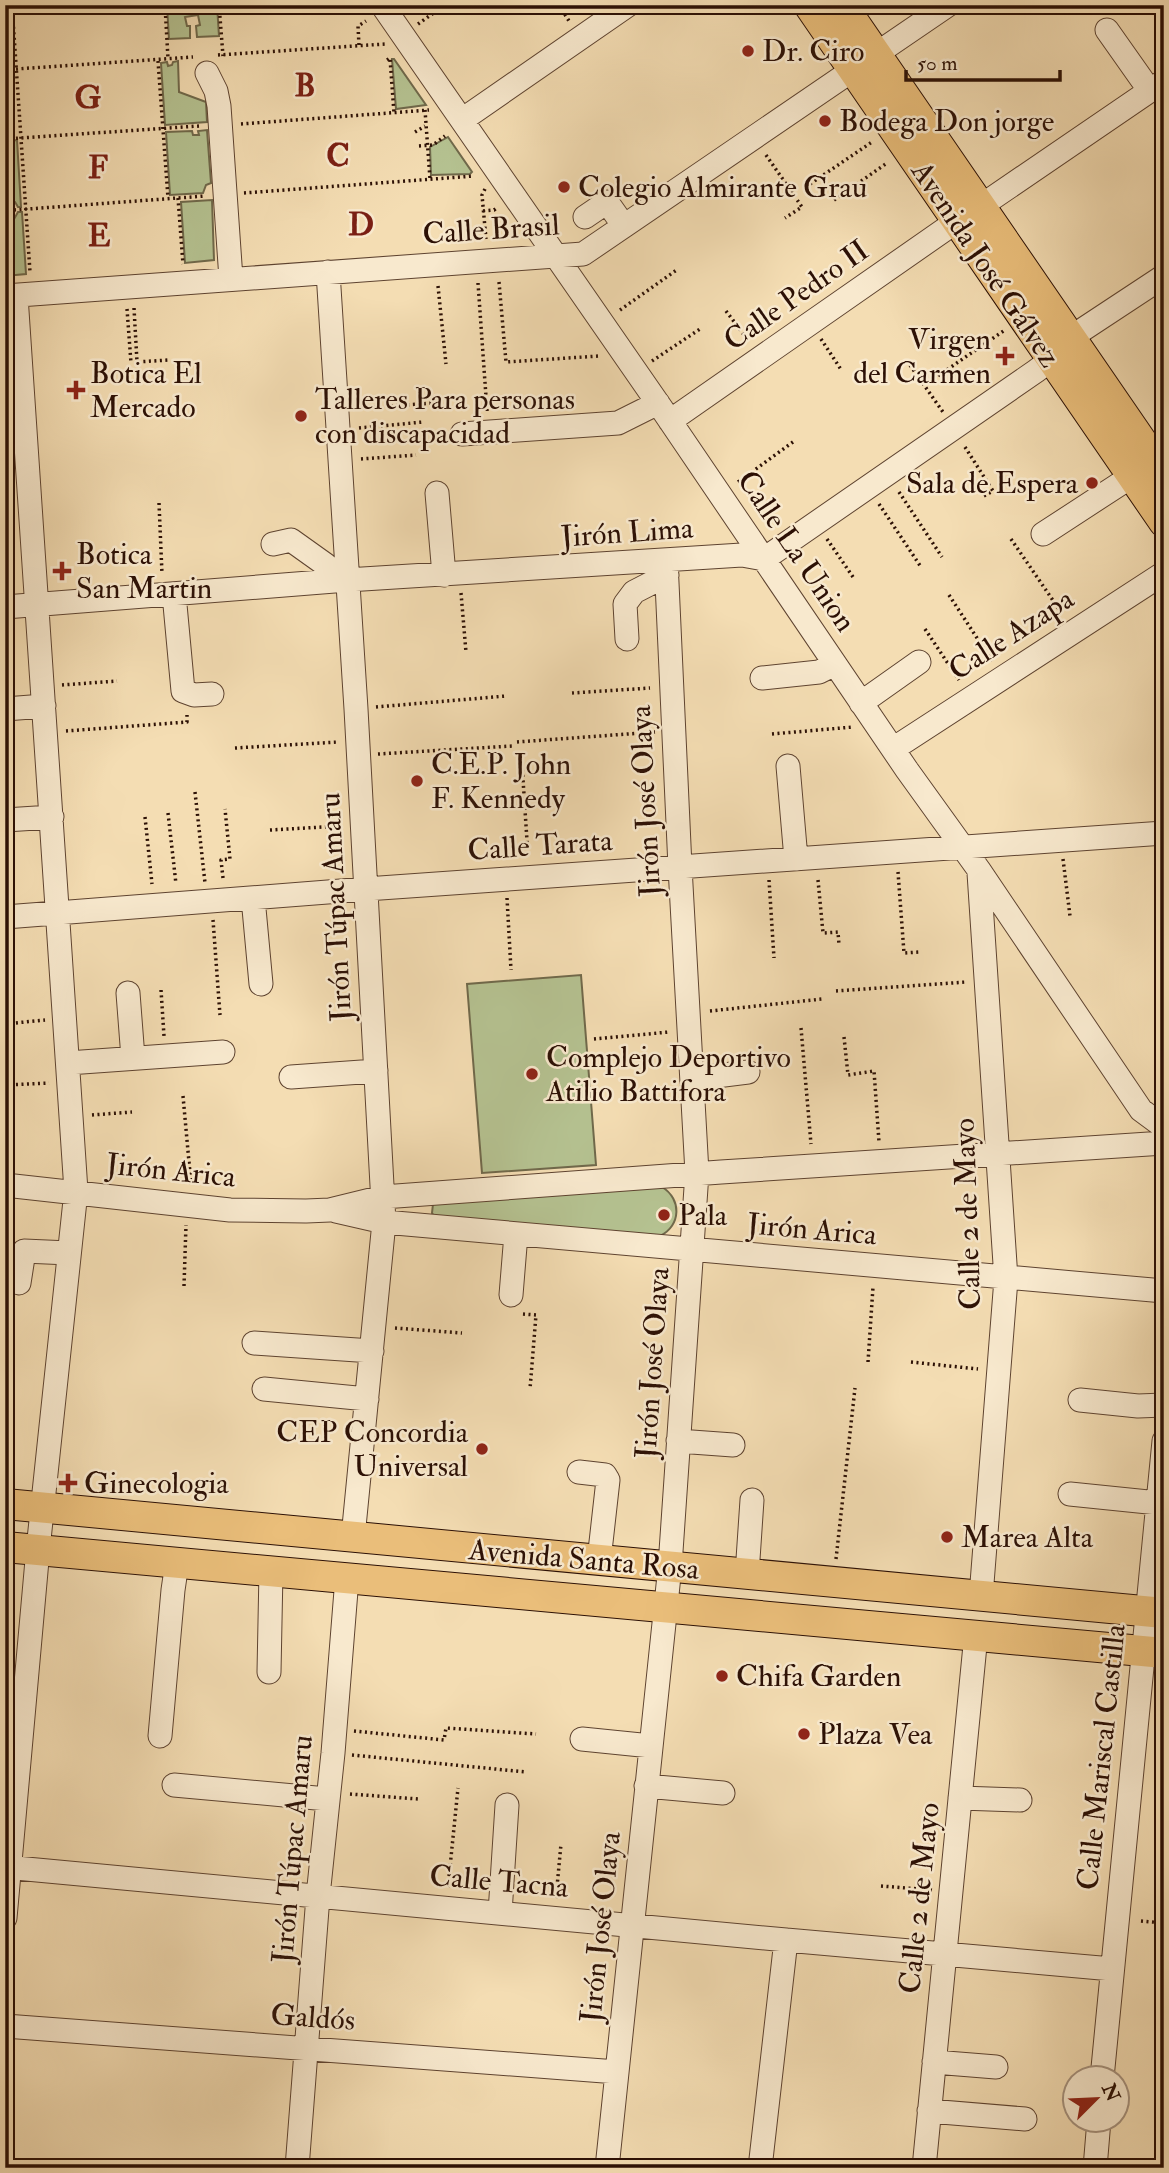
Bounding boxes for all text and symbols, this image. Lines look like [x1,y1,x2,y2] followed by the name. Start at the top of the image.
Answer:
[762,33,865,70] place label: Dr. Ciro
[906,38,1060,82] scale bar
[740,43,756,59] marker: Dr. Ciro
[917,50,958,77] text: 50 m
[295,66,315,106] district label: B
[75,78,102,118] district label: G
[839,103,1054,140] place label: Bodega Don jorge
[817,113,833,129] marker: Bodega Don jorge
[326,136,350,176] district label: C
[88,148,108,188] district label: F
[903,154,1068,374] street label: Avenida José Gálvez
[578,169,867,206] place label: Colegio Almirante Grau
[556,179,572,195] marker: Colegio Almirante Grau
[348,205,374,245] district label: D
[421,206,561,253] street label: Calle Brasil
[87,216,111,256] district label: E
[717,232,876,359] street label: Calle Pedro II
[853,321,991,392] place label: Virgen del Carmen
[997,348,1013,364] marker: Virgen del Carmen
[90,355,202,426] place label: Botica El Mercado
[315,381,575,452] place label: Talleres Para personas con discapacidad
[68,382,84,398] marker: Botica El Mercado
[293,408,309,424] marker: Talleres Para personas con discapacidad
[729,464,864,639] street label: Calle La Union
[906,465,1079,502] place label: Sala de Espera
[1084,475,1100,491] marker: Sala de Espera
[559,509,695,556] street label: Jirón Lima
[76,536,212,607] place label: Botica San Martin
[54,563,70,579] marker: Botica San Martin
[942,580,1081,689] street label: Calle Azapa
[622,704,669,899] street label: Jirón José Olaya
[431,746,571,817] place label: C.E.P. John F. Kennedy
[409,773,425,789] marker: C.E.P. John F. Kennedy
[311,792,360,1023] street label: Jirón Túpac Amaru
[466,822,614,869] street label: Calle Tarata
[545,1039,791,1110] place label: Complejo Deportivo Atilio Battifora
[524,1066,540,1082] marker: Complejo Deportivo Atilio Battifora
[946,1118,989,1310] street label: Calle 2 de Mayo
[103,1145,238,1196] street label: Jirón Arica
[678,1197,728,1234] place label: Pala
[745,1205,879,1254] street label: Jirón Arica
[656,1207,672,1223] marker: Pala
[627,1265,678,1461] street label: Jirón José Olaya
[276,1414,469,1485] place label: CEP Concordia Universal
[474,1441,490,1457] marker: CEP Concordia Universal
[84,1465,229,1502] place label: Ginecologia
[58,1473,78,1493] marker: Ginecologia
[961,1519,1094,1556] place label: Marea Alta
[939,1529,955,1545] marker: Marea Alta
[466,1531,701,1588] street label: Avenida Santa Rosa
[1069,1622,1134,1892] street label: Calle Mariscal Castilla
[736,1658,901,1695] place label: Chifa Garden
[714,1668,730,1684] marker: Chifa Garden
[818,1716,933,1753] place label: Plaza Vea
[796,1726,812,1742] marker: Plaza Vea
[264,1733,321,1966] street label: Jirón Túpac Amaru
[891,1801,948,1995] street label: Calle 2 de Mayo
[572,1829,629,2025] street label: Jirón José Olaya
[428,1857,571,1906] street label: Calle Tacna
[269,1996,356,2039] street label: Galdós
[1060,2064,1130,2134] north arrow
[1096,2079,1125,2106] text: N

